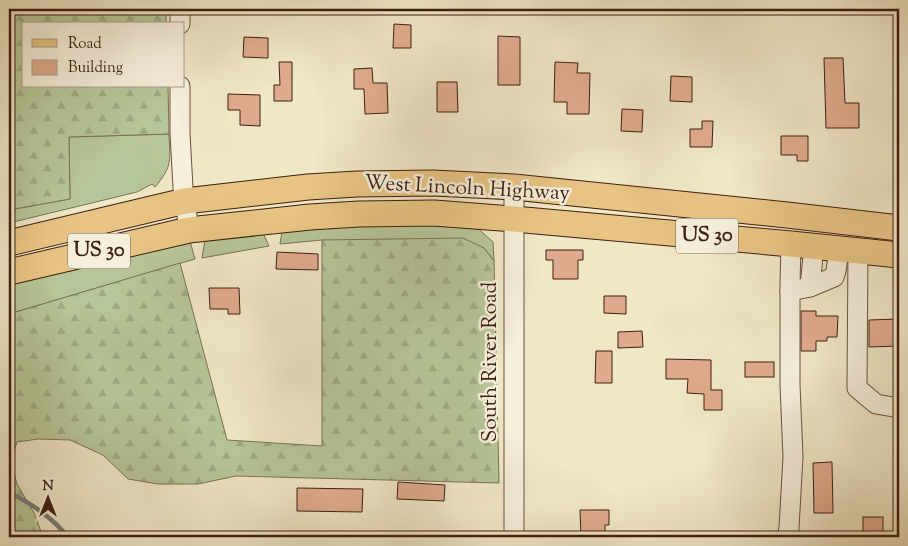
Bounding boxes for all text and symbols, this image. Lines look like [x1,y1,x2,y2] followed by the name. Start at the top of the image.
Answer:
[22,22,185,88] legend
[68,34,102,55] text: Road
[68,58,123,79] text: Building
[363,169,571,209] street label: West Lincoln Highway
[676,218,738,254] road number: US 30
[68,234,130,268] road number: US 30
[476,281,506,442] street label: South River Road
[22,474,72,524] north arrow
[42,477,54,497] text: N

